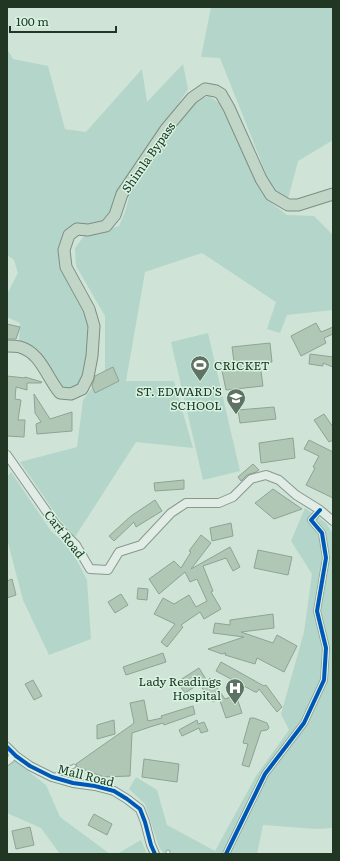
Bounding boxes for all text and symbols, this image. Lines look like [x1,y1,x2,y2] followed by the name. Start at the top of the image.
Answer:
[10,8,116,34] scale bar
[16,12,49,30] text: 100 m
[117,117,179,196] street label: Shimla Bypass
[189,354,211,382] sports icon: CRICKET
[214,356,270,374] place label: CRICKET
[136,382,222,414] place label: ST. EDWARD'S SCHOOL
[225,387,247,415] school or university icon: ST. EDWARD'S SCHOOL
[40,506,90,562] street label: Cart Road
[139,672,222,704] place label: Lady Readings Hospital
[224,677,246,705] hospital icon: Lady Readings Hospital
[56,759,117,791] street label: Mall Road

